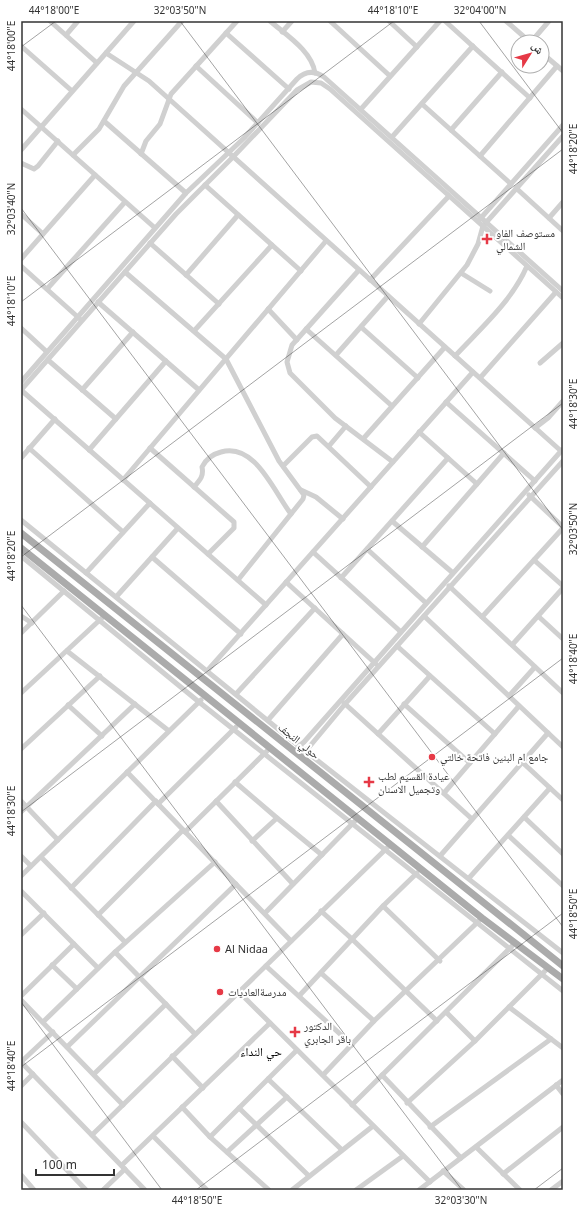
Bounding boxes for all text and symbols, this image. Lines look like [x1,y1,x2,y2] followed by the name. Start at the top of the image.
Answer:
[29,3,79,17] text: 44°18'00"E
[154,3,206,17] text: 32°03'50"N
[368,3,418,17] text: 44°18'10"E
[454,3,506,17] text: 32°04'00"N
[4,21,18,71] text: 44°18'00"E
[510,34,550,74] north arrow
[528,39,548,58] text: ش
[566,124,580,174] text: 44°18'20"E
[4,183,18,235] text: 32°03'40"N
[496,225,555,255] place label: مستوصف الفاو الشمالي
[481,233,493,245] marker: مستوصف الفاو الشمالي
[4,276,18,326] text: 44°18'10"E
[566,379,580,429] text: 44°18'30"E
[566,503,580,555] text: 32°03'50"N
[4,531,18,581] text: 44°18'20"E
[566,634,580,684] text: 44°18'40"E
[274,719,323,763] street label: حولي النجف
[440,749,548,766] place label: جامع ام البنين فاتحة خالتي
[427,752,437,762] marker: جامع ام البنين فاتحة خالتي
[378,768,450,796] place label: عيادة القسيم لطب وتجميل الاسنان
[363,776,375,788] marker: عيادة القسيم لطب وتجميل الاسنان
[4,786,18,836] text: 44°18'30"E
[566,889,580,939] text: 44°18'50"E
[225,941,268,956] place label: Al Nidaa
[212,944,222,954] marker: Al Nidaa
[228,984,287,999] place label: مدرسةالعاديات
[215,987,225,997] marker: مدرسةالعاديات
[303,1018,351,1048] place label: الدكتور باقر الجابري
[289,1026,301,1038] marker: الدكتور باقر الجابري
[4,1041,18,1091] text: 44°18'40"E
[240,1043,282,1062] district label: حي النداء
[36,1151,114,1177] scale bar
[42,1156,77,1173] text: 100 m
[172,1193,222,1207] text: 44°18'50"E
[435,1193,487,1207] text: 32°03'30"N

